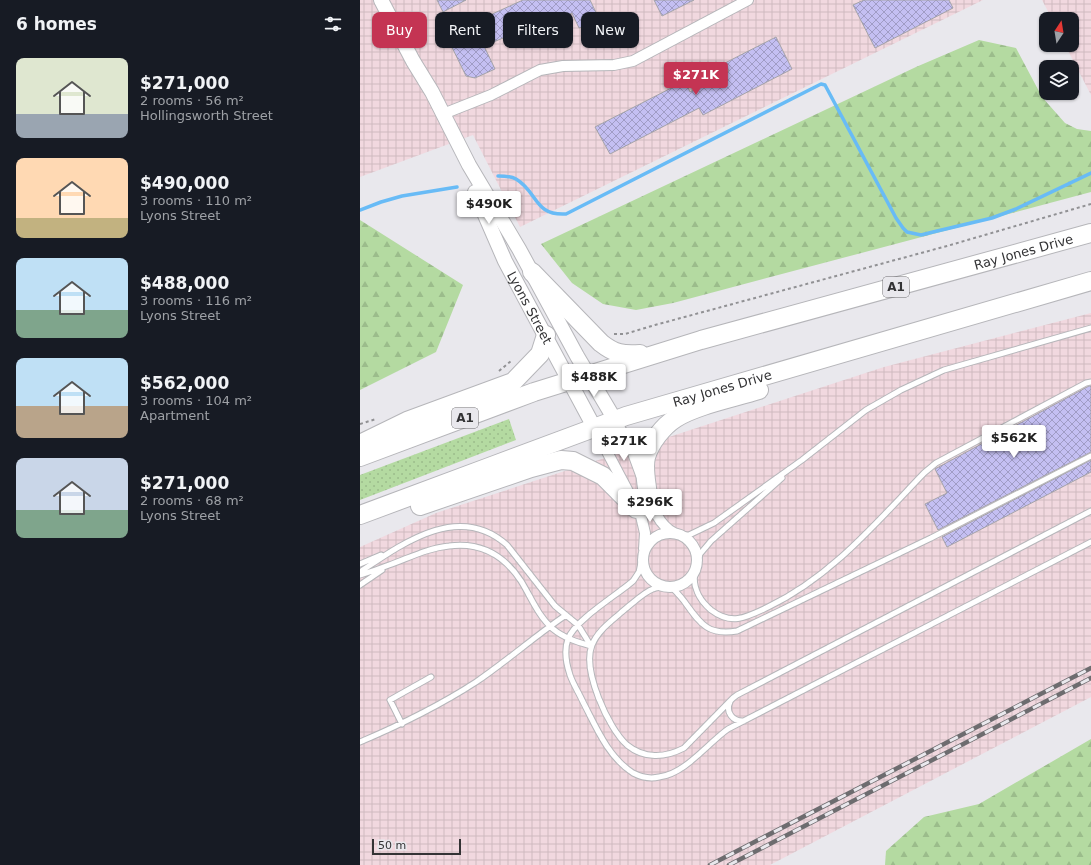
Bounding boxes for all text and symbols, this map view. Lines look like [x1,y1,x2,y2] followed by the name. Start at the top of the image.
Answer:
[372,12,427,48] chip: Buy
[435,12,495,48] chip: Rent
[503,12,573,48] chip: Filters
[581,12,639,48] chip: New
[1039,12,1079,52] north arrow
[1039,12,1079,100] map controls
[322,13,344,35] icon: filters
[16,14,97,34] text: 6 homes
[1039,60,1079,100] button: layers
[668,62,724,96] pin: $271K
[673,67,719,82] text: $271K
[140,73,229,93] text: $271,000
[48,74,96,122] icon: home
[140,93,244,108] text: 2 rooms · 56 m²
[140,108,273,123] text: Hollingsworth Street
[140,173,229,193] text: $490,000
[48,174,96,222] icon: home
[461,191,517,225] pin: $490K
[140,193,252,208] text: 3 rooms · 110 m²
[466,196,512,211] text: $490K
[140,208,220,223] text: Lyons Street
[972,231,1075,272] street label: Ray Jones Drive
[504,269,556,346] street label: Lyons Street
[140,273,229,293] text: $488,000
[48,274,96,322] icon: home
[883,277,909,297] road number: A1
[140,293,252,308] text: 3 rooms · 116 m²
[140,308,220,323] text: Lyons Street
[566,364,622,398] pin: $488K
[671,367,773,410] street label: Ray Jones Drive
[571,369,617,384] text: $488K
[140,373,229,393] text: $562,000
[48,374,96,422] icon: home
[140,393,252,408] text: 3 rooms · 104 m²
[140,408,210,423] text: Apartment
[452,408,478,428] road number: A1
[986,425,1042,459] pin: $562K
[596,428,652,462] pin: $271K
[991,430,1037,445] text: $562K
[601,433,647,448] text: $271K
[140,473,229,493] text: $271,000
[48,474,96,522] icon: home
[622,489,678,523] pin: $296K
[140,493,244,508] text: 2 rooms · 68 m²
[627,494,673,509] text: $296K
[140,508,220,523] text: Lyons Street
[372,837,461,856] scale bar
[378,839,406,852] text: 50 m

